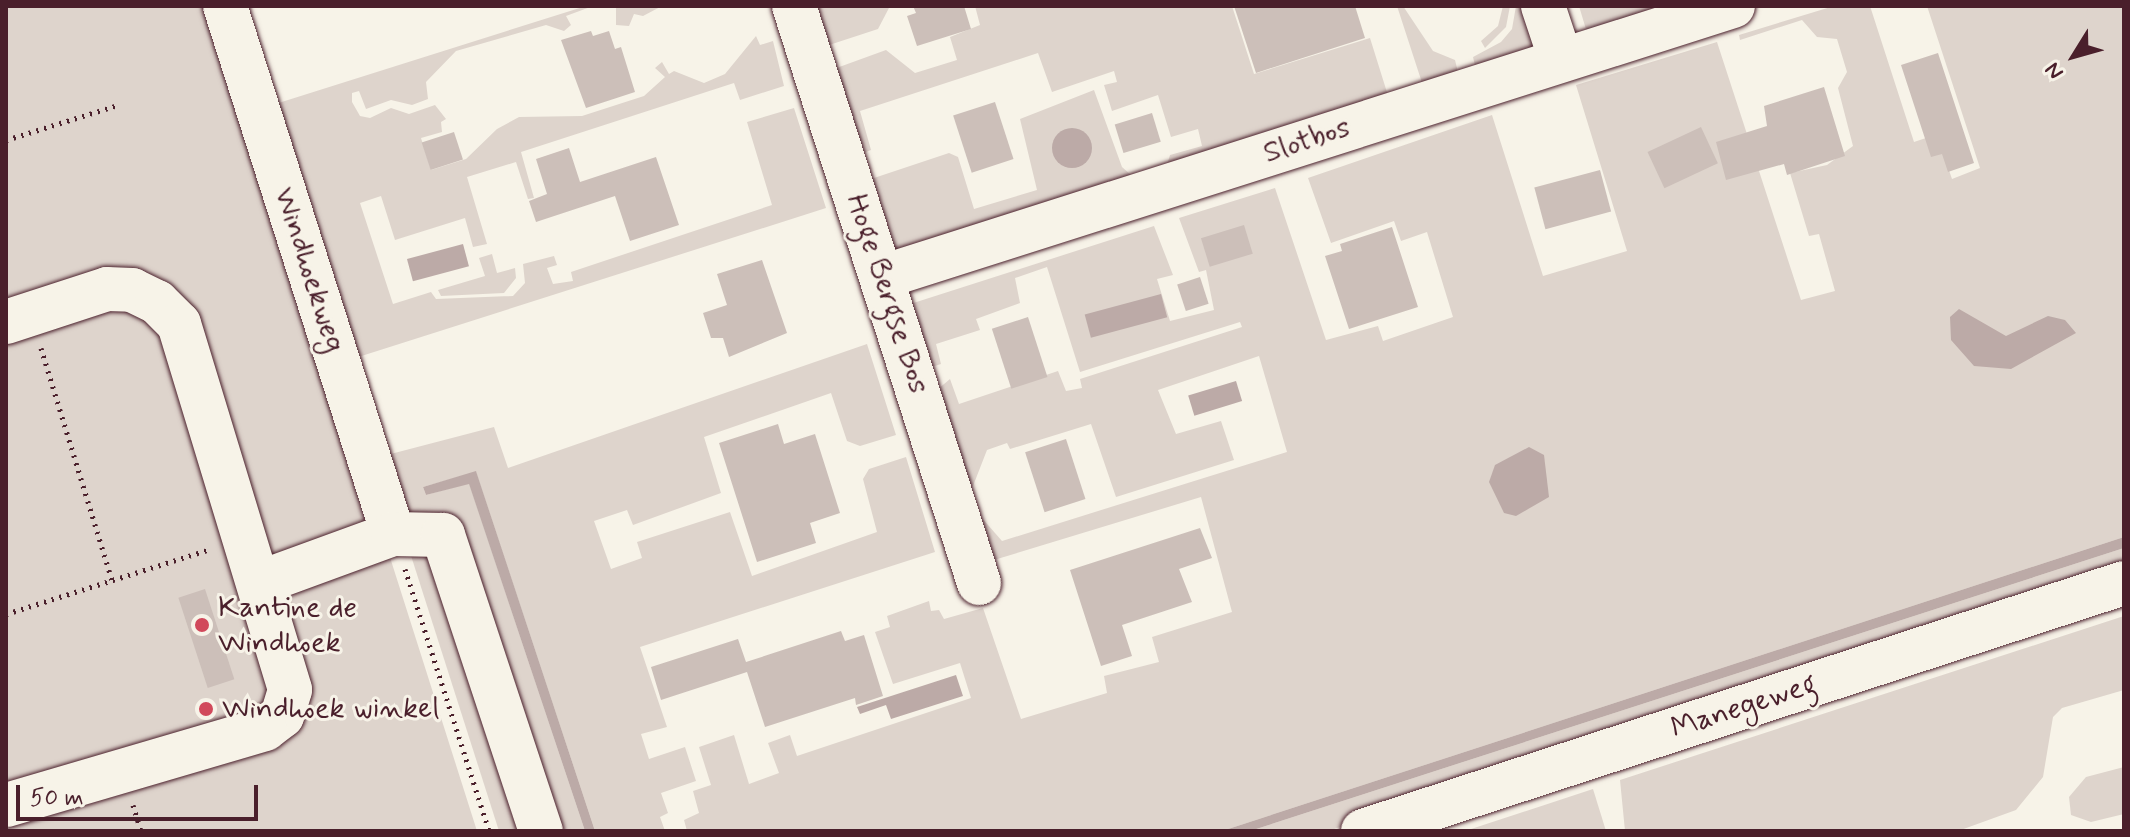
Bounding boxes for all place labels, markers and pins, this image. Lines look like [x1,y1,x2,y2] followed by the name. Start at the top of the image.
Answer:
[218,590,357,660] place label: Kantine de Windhoek
[193,616,211,634] marker: Kantine de Windhoek
[222,691,433,727] place label: Windhoek winkel
[197,700,215,718] marker: Windhoek winkel

